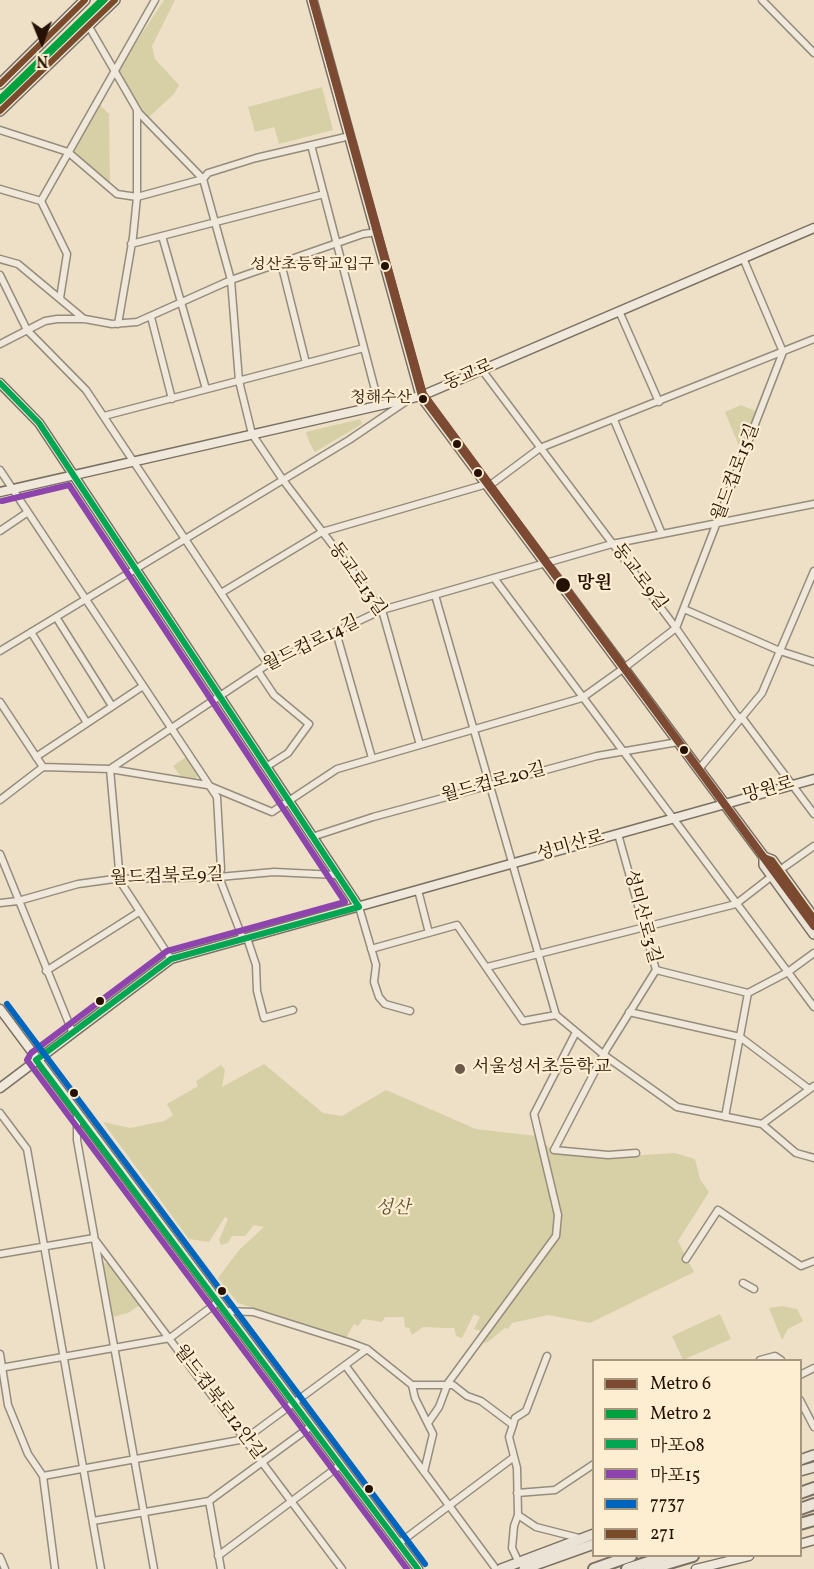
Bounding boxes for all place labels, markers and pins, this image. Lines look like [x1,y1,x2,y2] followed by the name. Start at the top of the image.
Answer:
[250,256,374,276] place label: 성산초등학교입구
[379,260,391,272] marker: 성산초등학교입구
[350,389,412,409] place label: 청해수산
[417,393,429,405] marker: 청해수산
[451,438,463,450] unlabelled marker
[472,467,484,479] unlabelled marker
[577,574,612,596] place label: 망원
[554,576,572,594] marker: 망원
[678,744,690,756] unlabelled marker
[94,995,106,1007] unlabelled marker
[472,1058,611,1080] place label: 서울성서초등학교
[453,1062,467,1076] marker: 서울성서초등학교
[68,1087,80,1099] unlabelled marker
[216,1285,228,1297] unlabelled marker
[363,1483,375,1495] unlabelled marker

